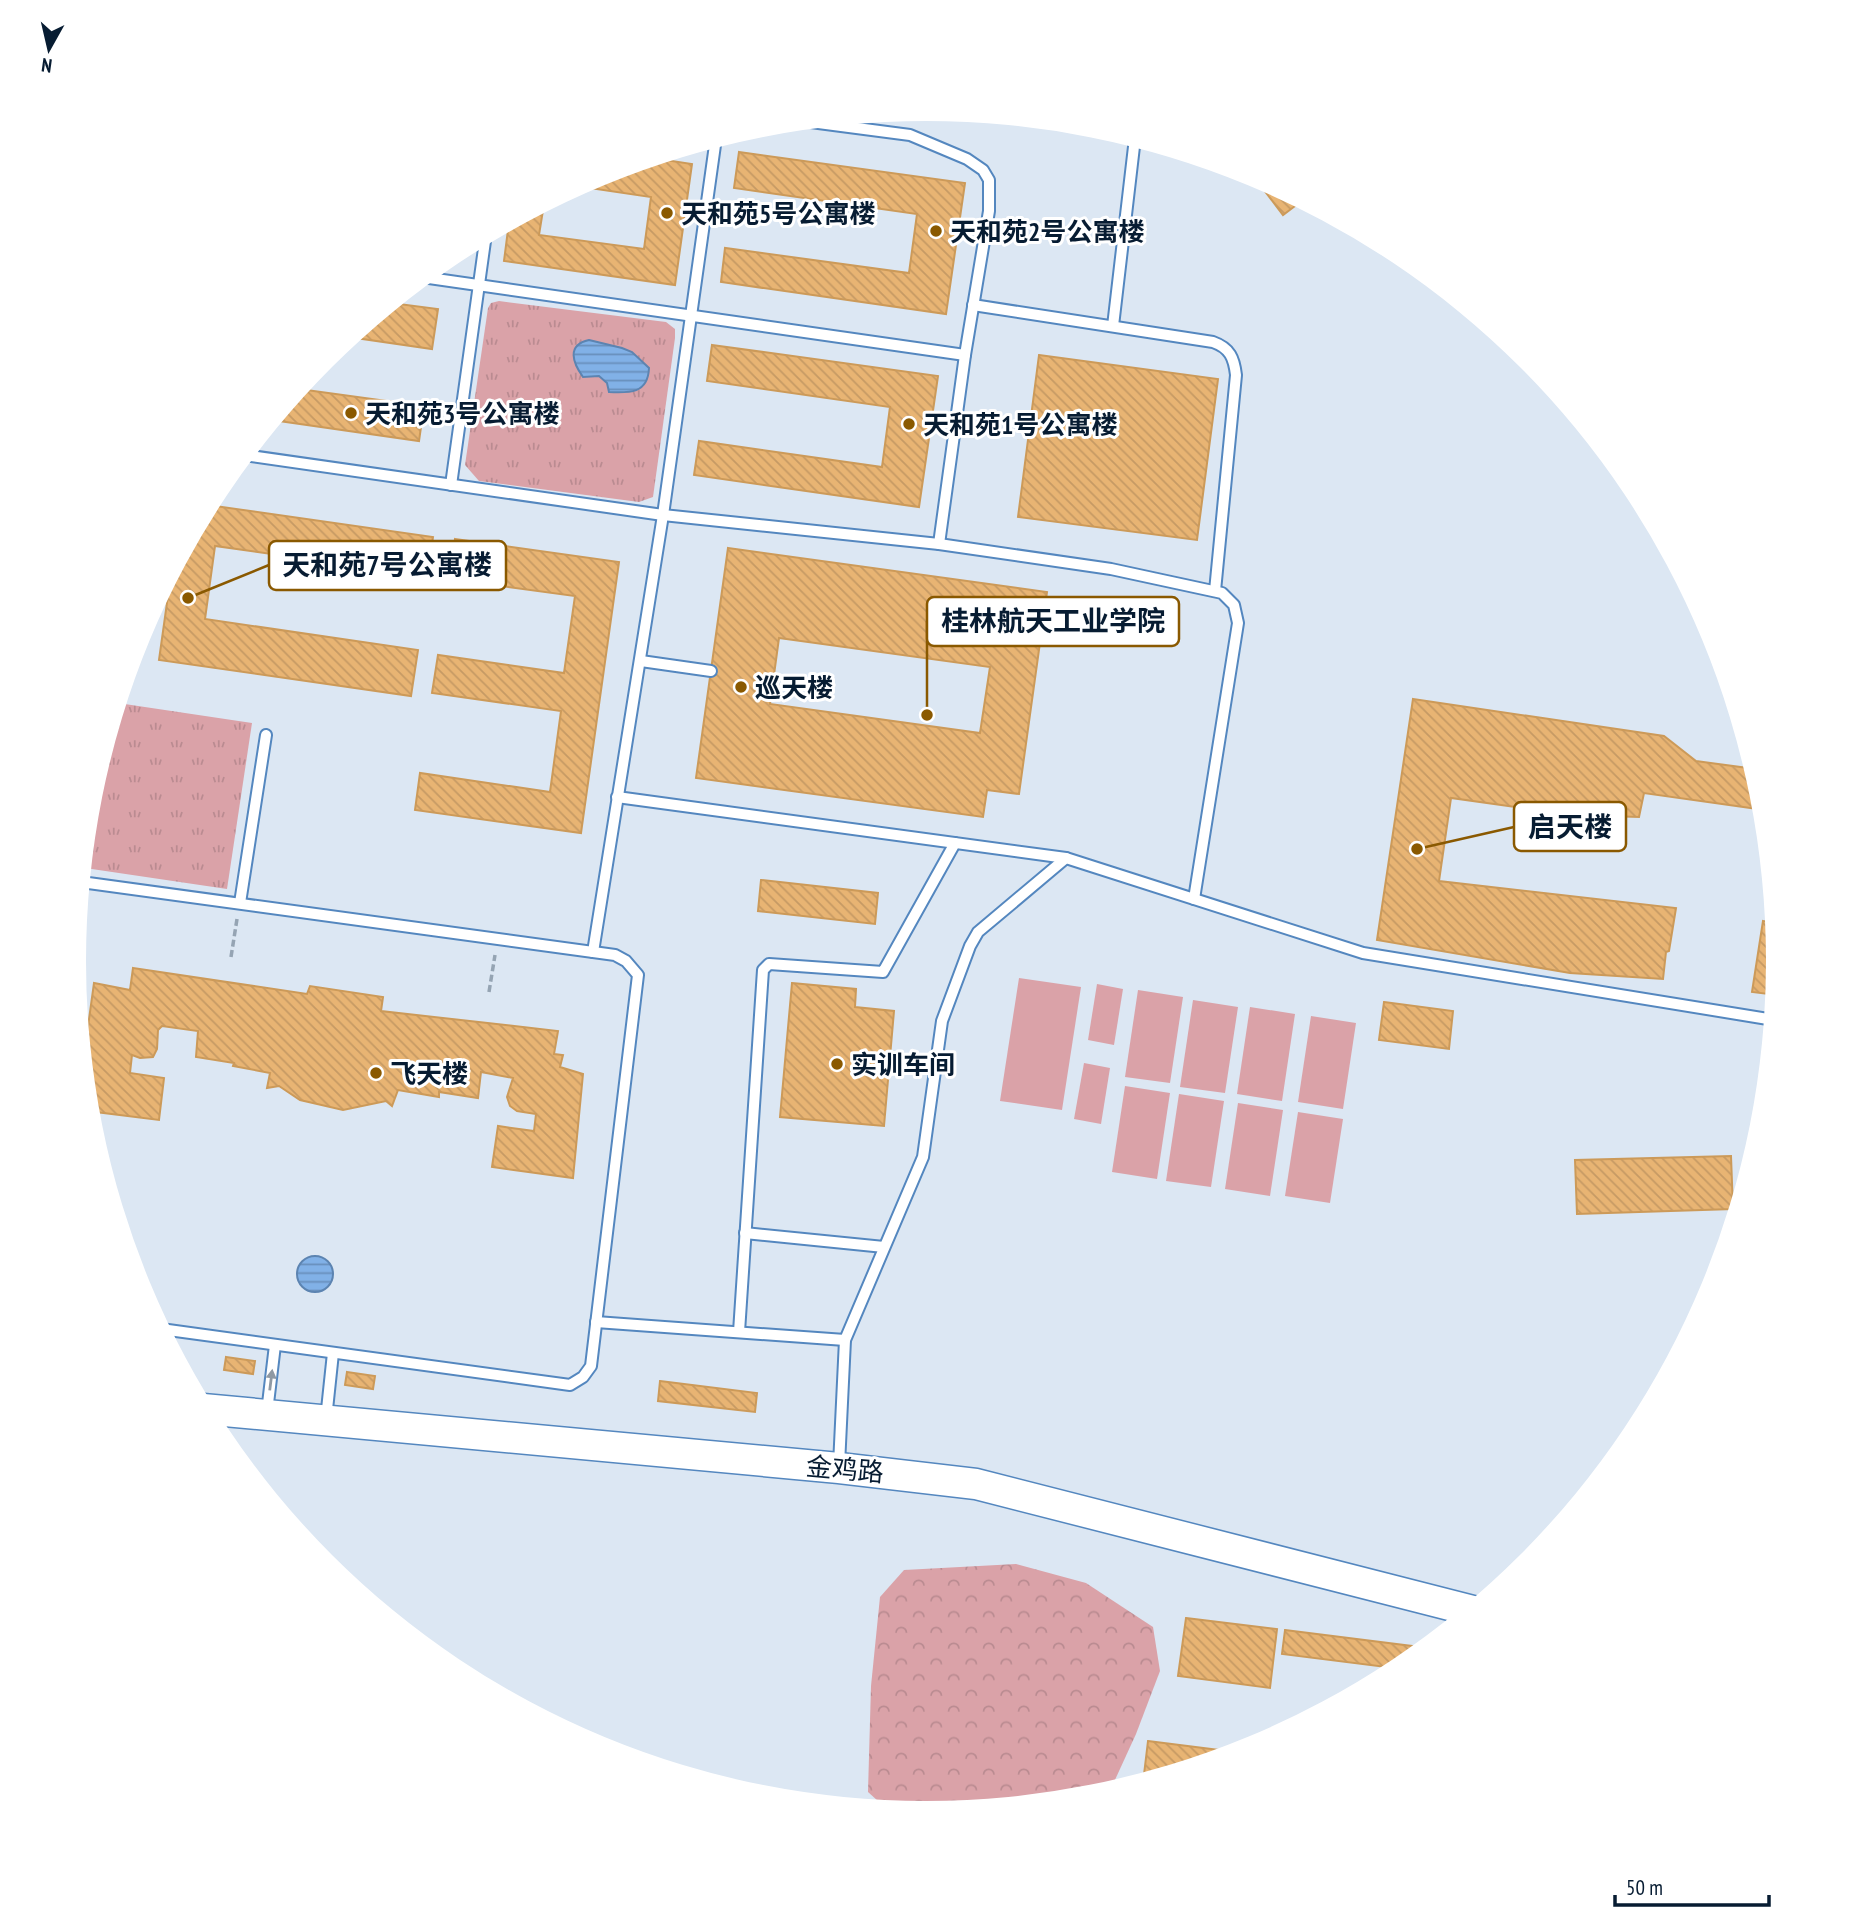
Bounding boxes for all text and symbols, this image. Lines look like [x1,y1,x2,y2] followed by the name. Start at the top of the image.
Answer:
[14,14,84,84] north arrow
[40,53,53,78] text: N
[681,197,875,230] place label: 天和苑5号公寓楼
[659,205,675,221] marker: 天和苑5号公寓楼
[950,215,1144,248] place label: 天和苑2号公寓楼
[928,223,944,239] marker: 天和苑2号公寓楼
[365,397,559,430] place label: 天和苑3号公寓楼
[343,405,359,421] marker: 天和苑3号公寓楼
[923,408,1117,441] place label: 天和苑1号公寓楼
[901,416,917,432] marker: 天和苑1号公寓楼
[269,541,506,590] callout: 天和苑7号公寓楼
[282,546,492,583] text: 天和苑7号公寓楼
[927,597,1179,646] callout: 桂林航天工业学院
[941,602,1165,639] text: 桂林航天工业学院
[755,671,833,704] place label: 巡天楼
[733,679,749,695] marker: 巡天楼
[1514,802,1626,851] callout: 启天楼
[1528,808,1612,845] text: 启天楼
[851,1048,955,1081] place label: 实训车间
[829,1056,845,1072] marker: 实训车间
[390,1057,468,1090] place label: 飞天楼
[368,1065,384,1081] marker: 飞天楼
[265,1368,276,1390] one-way arrow
[805,1449,885,1489] street label: 金鸡路
[1615,1864,1769,1908] scale bar
[1626,1874,1663,1901] text: 50 m

